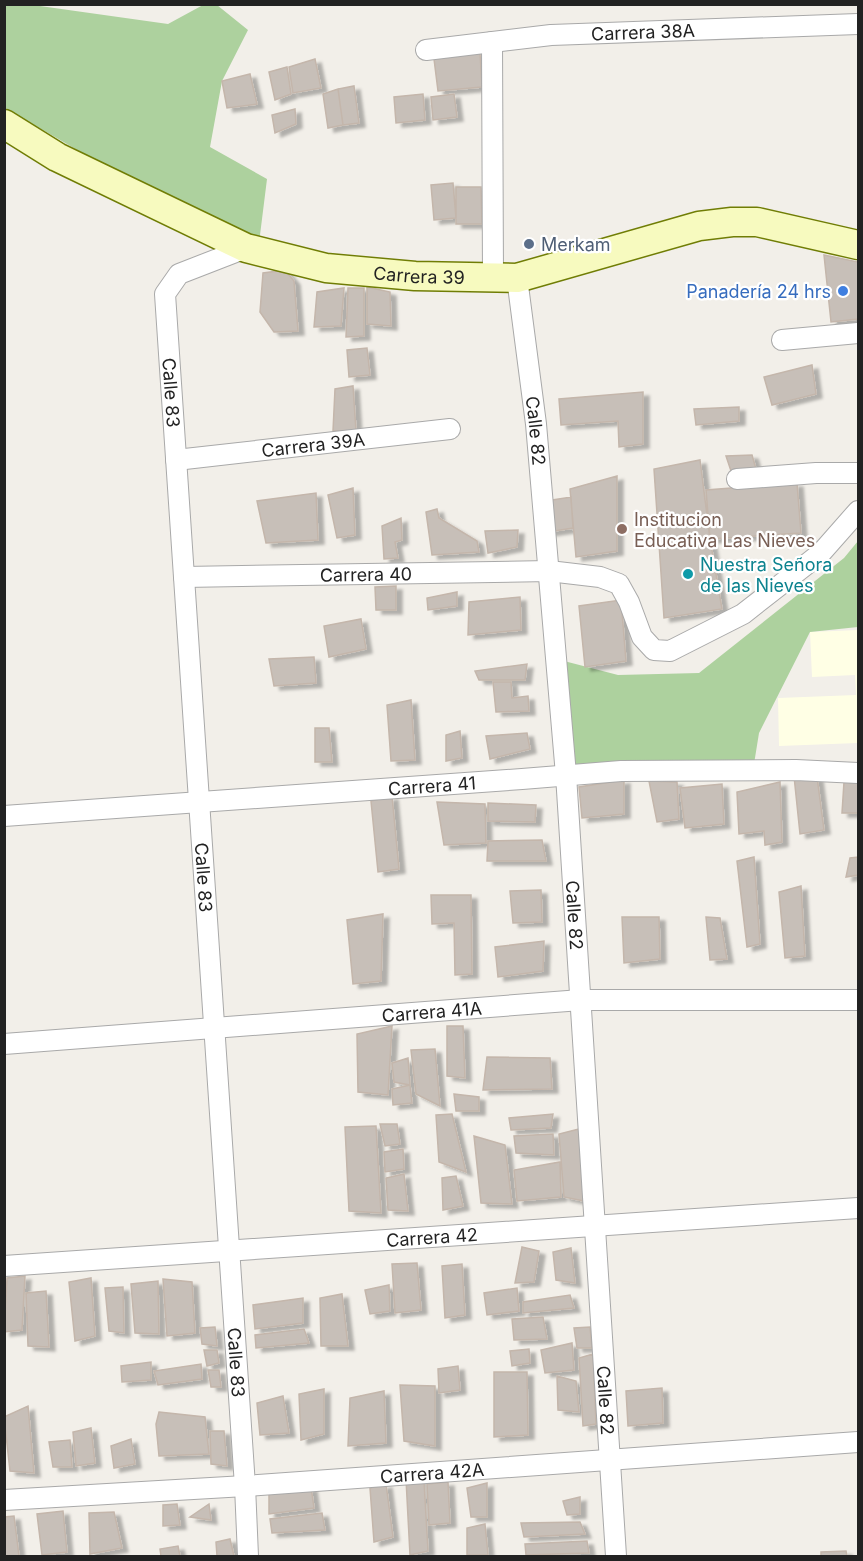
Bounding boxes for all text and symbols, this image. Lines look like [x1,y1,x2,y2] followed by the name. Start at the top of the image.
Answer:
[591,19,695,44] street label: Carrera 38A
[541,234,611,255] place label: Merkam
[522,237,536,251] marker: Merkam
[372,262,465,287] street label: Carrera 39
[686,281,831,302] place label: Panadería 24 hrs
[836,284,850,298] marker: Panadería 24 hrs
[159,357,184,428] street label: Calle 83
[522,395,550,466] street label: Calle 82
[260,428,366,461] street label: Carrera 39A
[634,509,815,551] place label: Institucion Educativa Las Nieves
[615,522,629,536] marker: Institucion Educativa Las Nieves
[700,554,832,596] place label: Nuestra Señora de las Nieves
[320,563,412,585] street label: Carrera 40
[681,567,695,581] marker: Nuestra Señora de las Nieves
[387,772,476,799] street label: Carrera 41
[191,842,217,913] street label: Calle 83
[562,880,588,951] street label: Calle 82
[381,997,483,1026] street label: Carrera 41A
[385,1223,479,1251] street label: Carrera 42
[224,1327,250,1398] street label: Calle 83
[593,1365,619,1436] street label: Calle 82
[379,1458,485,1487] street label: Carrera 42A

